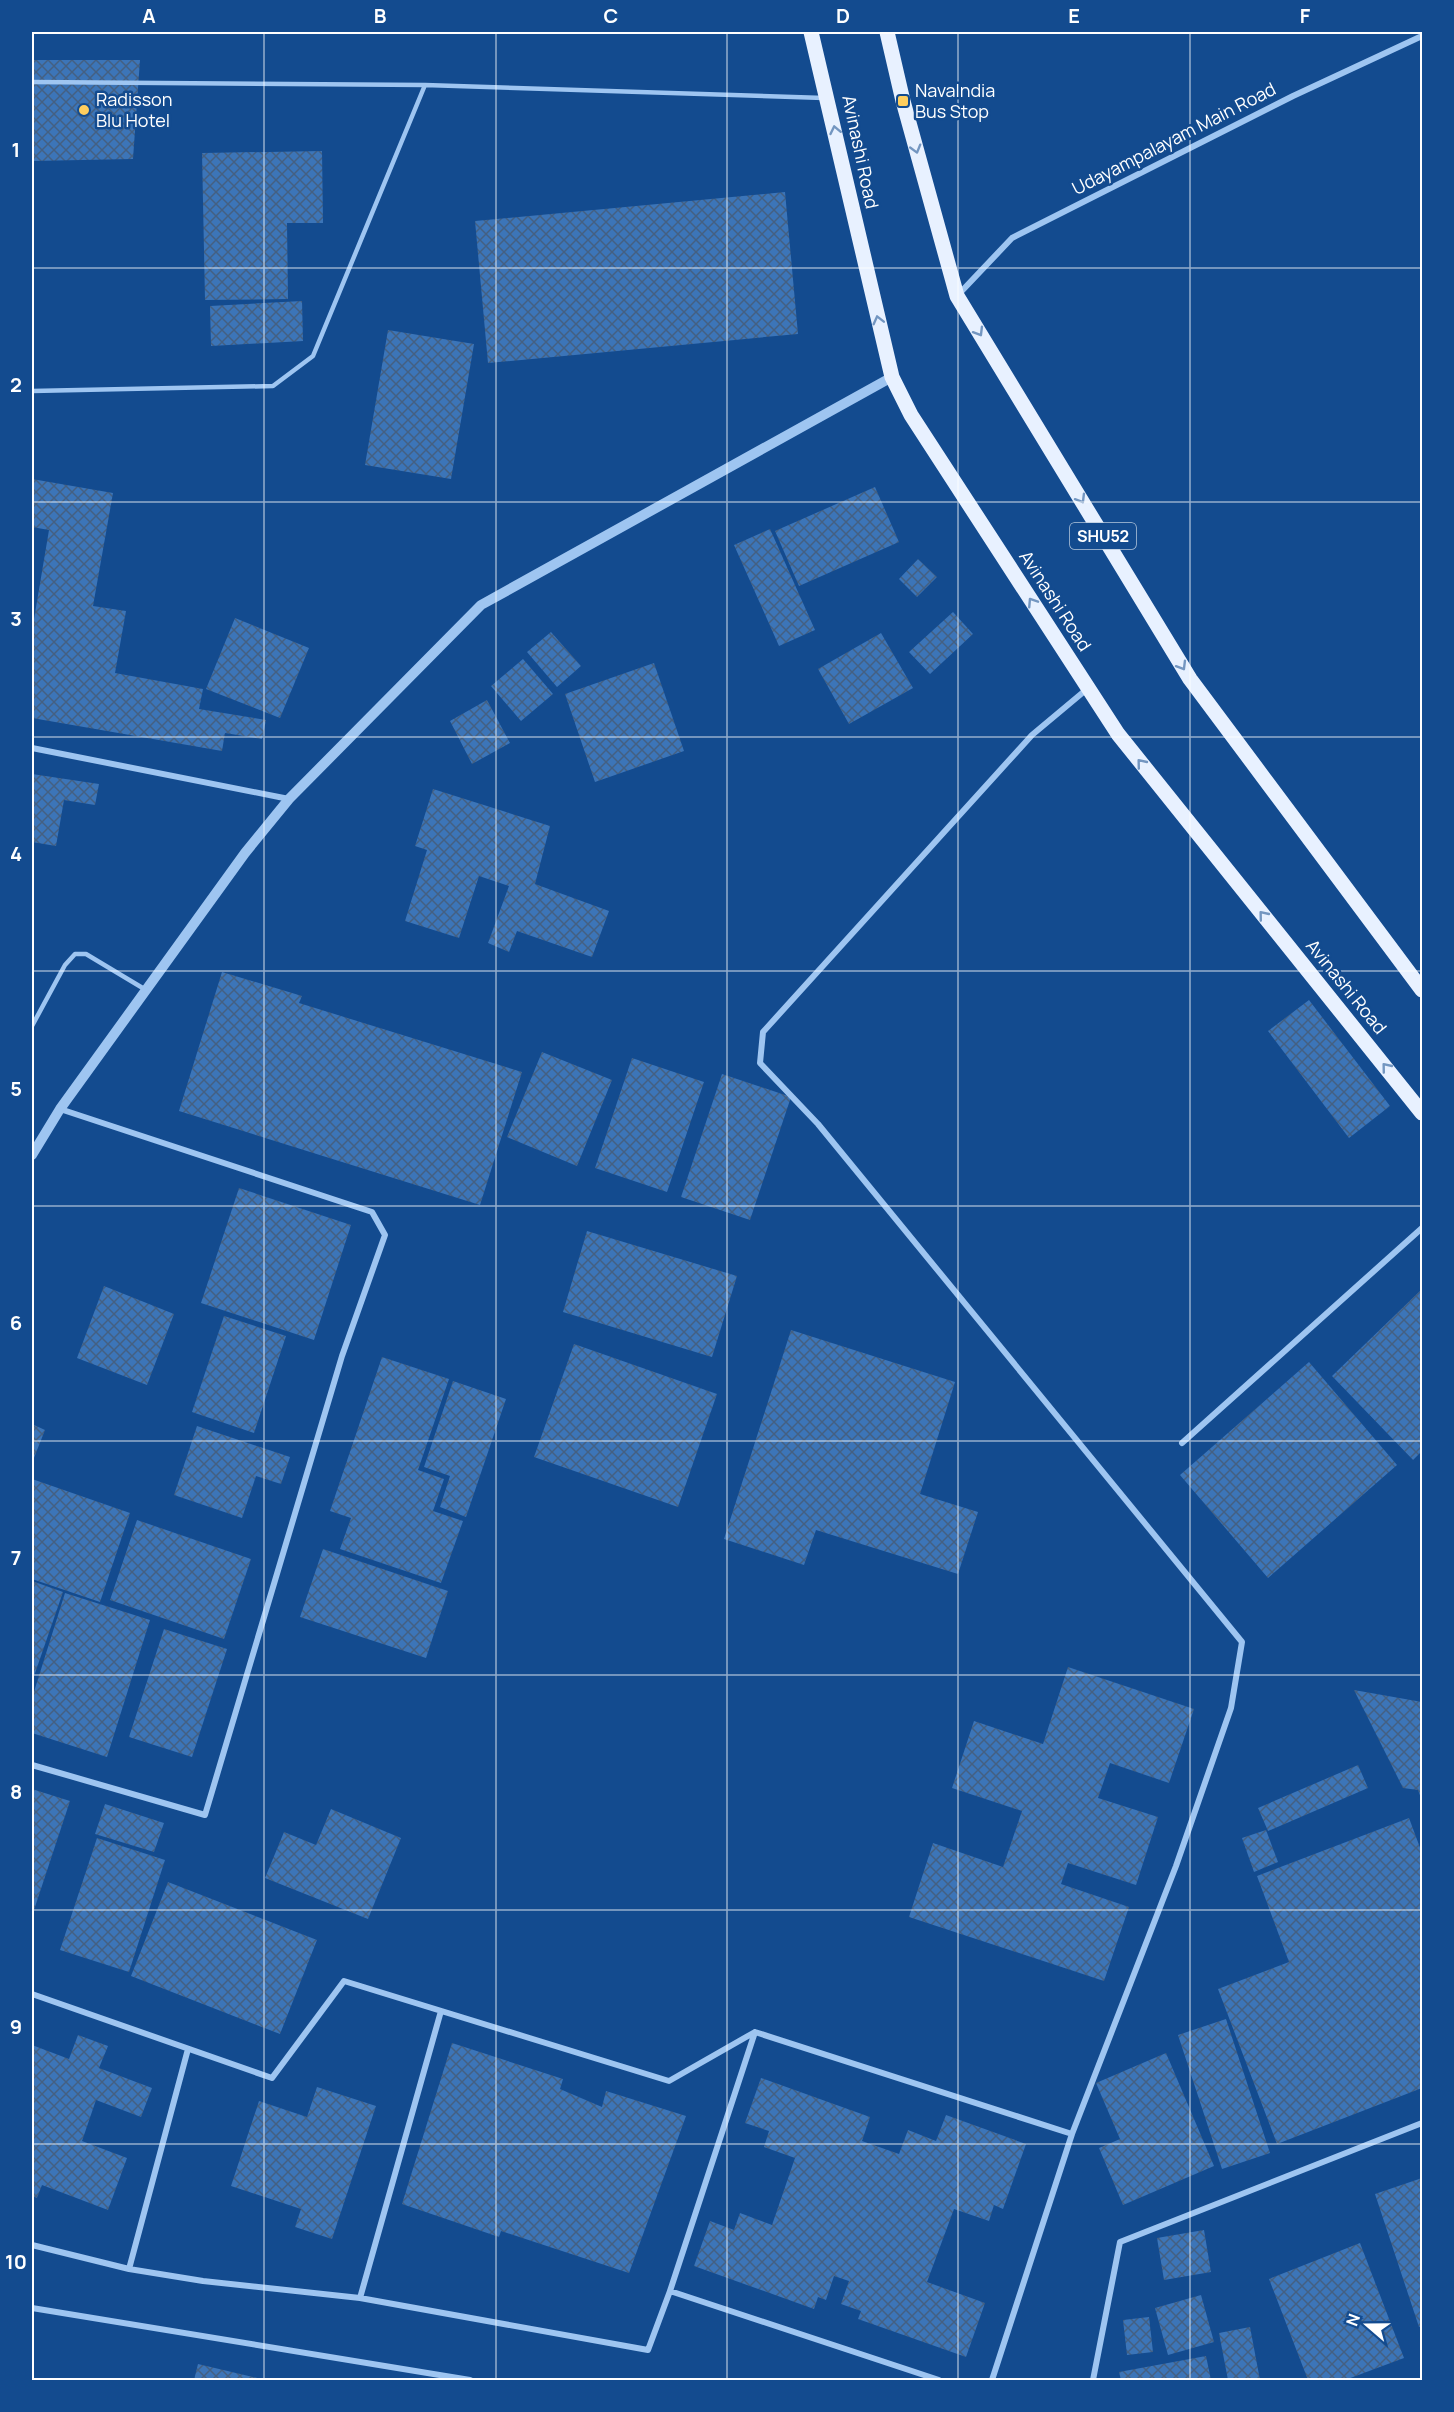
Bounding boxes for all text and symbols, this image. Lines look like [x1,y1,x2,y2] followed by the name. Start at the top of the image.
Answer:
[142,2,156,29] text: A
[374,2,387,29] text: B
[604,2,618,29] text: C
[836,2,850,29] text: D
[1068,2,1080,29] text: E
[1300,2,1311,29] text: F
[1068,76,1280,200] street label: Udayampalayam Main Road
[915,78,995,123] place label: NavaIndia Bus Stop
[96,87,172,132] place label: Radisson Blu Hotel
[837,93,885,211] street label: Avinashi Road
[896,94,910,108] marker: NavaIndia Bus Stop
[77,103,91,117] marker: Radisson Blu Hotel
[829,125,842,135] one-way arrow
[12,136,20,163] text: 1
[909,144,922,154] one-way arrow
[873,315,886,325] one-way arrow
[972,326,983,337] one-way arrow
[10,371,22,398] text: 2
[1073,493,1085,503] one-way arrow
[1070,523,1136,549] road number: SHU52
[1014,546,1097,655] street label: Avinashi Road
[1028,598,1039,609] one-way arrow
[10,605,22,632] text: 3
[1175,660,1187,670] one-way arrow
[1138,759,1149,770] one-way arrow
[10,840,22,867] text: 4
[1260,911,1271,922] one-way arrow
[1301,934,1392,1039] street label: Avinashi Road
[1382,1063,1393,1074] one-way arrow
[10,1075,22,1102] text: 5
[10,1309,22,1336] text: 6
[11,1544,21,1571] text: 7
[10,1778,22,1805] text: 8
[10,2013,22,2040] text: 9
[5,2248,27,2275] text: 10
[1337,2295,1397,2355] north arrow
[1341,2311,1365,2329] text: N

